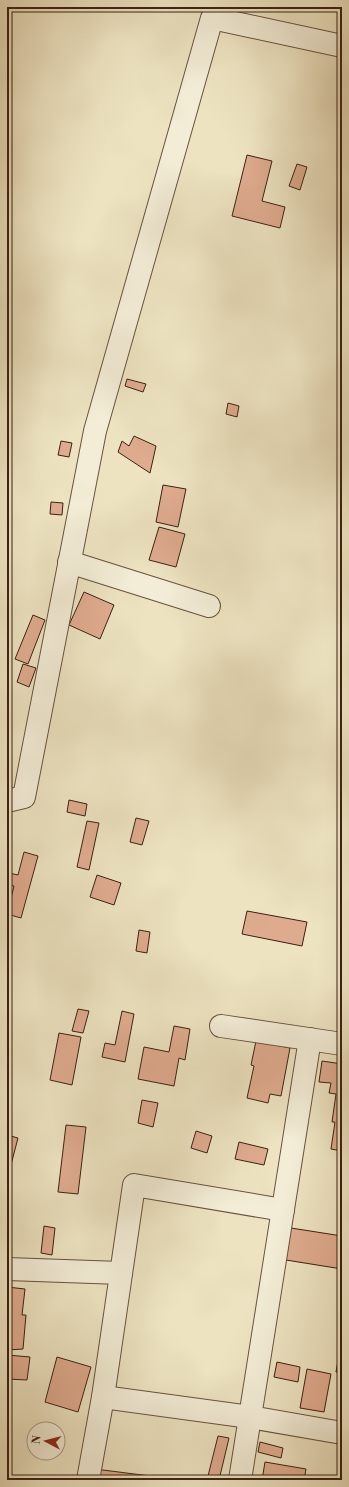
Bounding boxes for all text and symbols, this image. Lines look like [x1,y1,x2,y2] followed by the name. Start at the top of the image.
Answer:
[26,1421,66,1461] north arrow
[30,1434,45,1445] text: N

